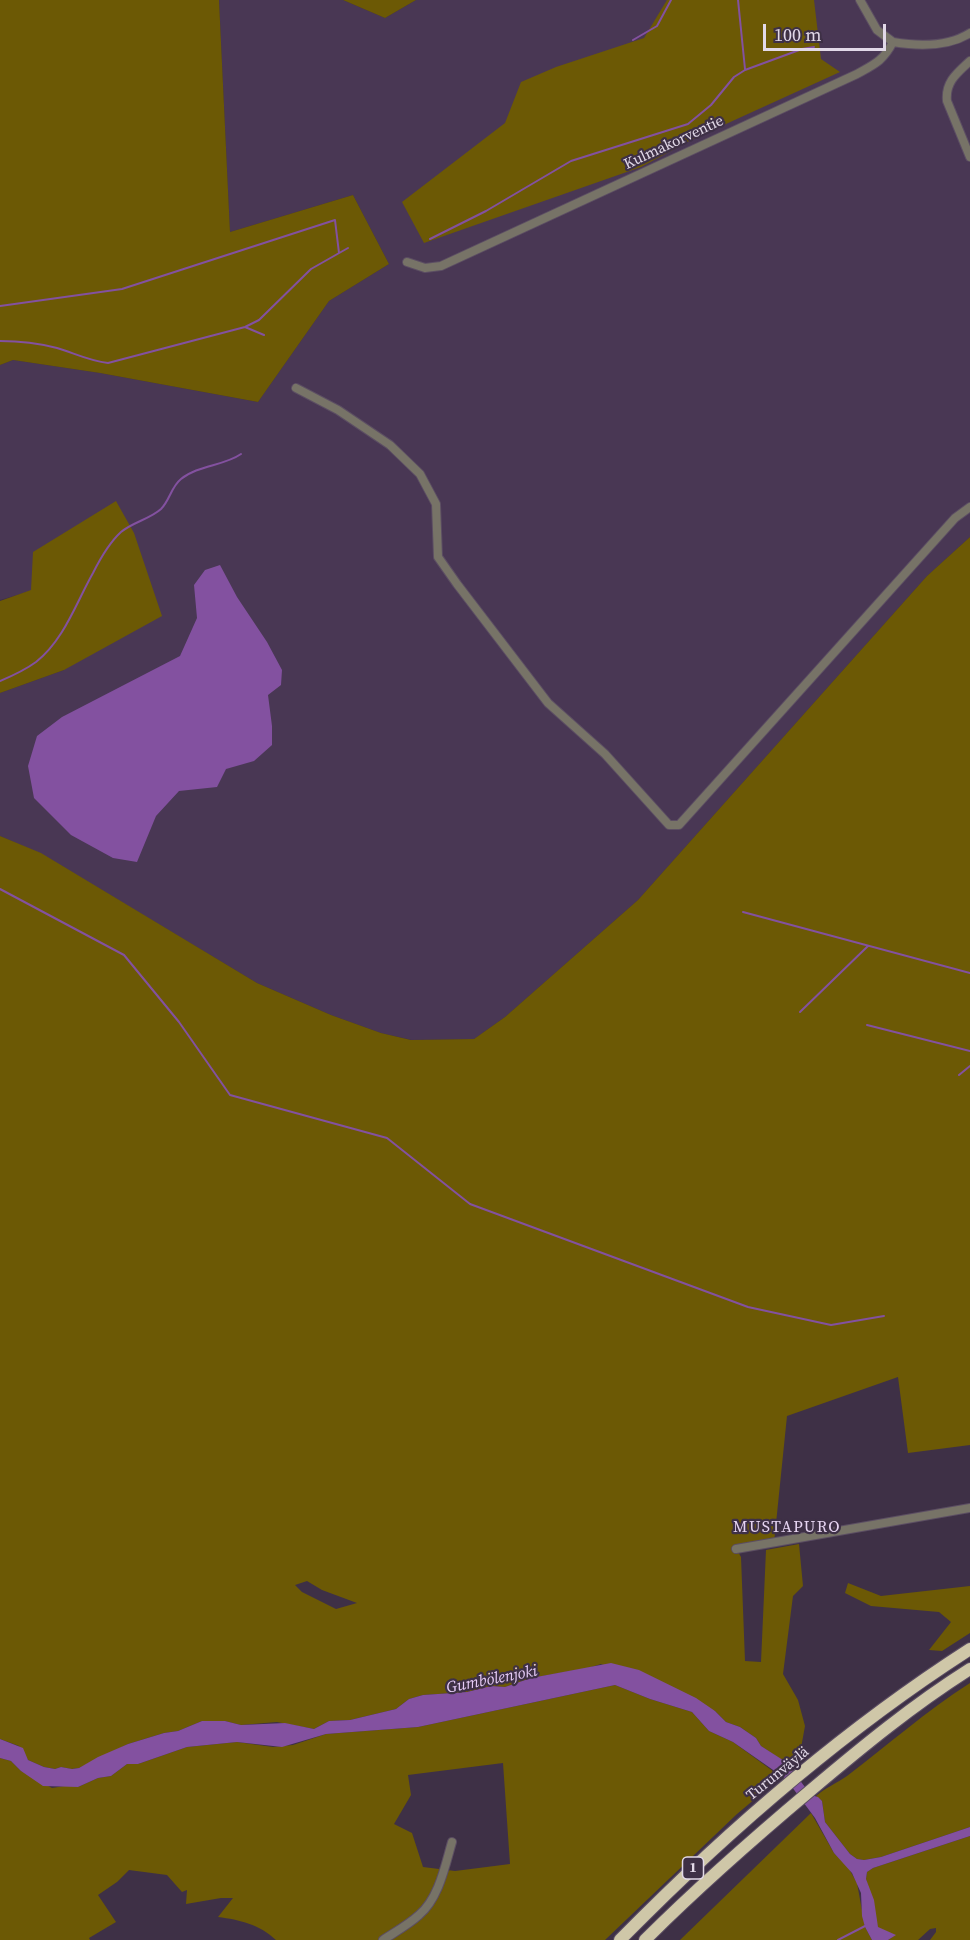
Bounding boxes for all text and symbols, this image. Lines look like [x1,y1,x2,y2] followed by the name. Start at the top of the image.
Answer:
[766,12,889,50] scale bar
[774,22,821,47] text: 100 m
[621,112,727,174] street label: Kulmakorventie
[733,1518,841,1538] district label: MUSTAPURO
[445,1662,539,1698] water label: Gumbölenjoki
[743,1743,813,1805] street label: Turunväylä
[682,1857,704,1879] road number: 1

